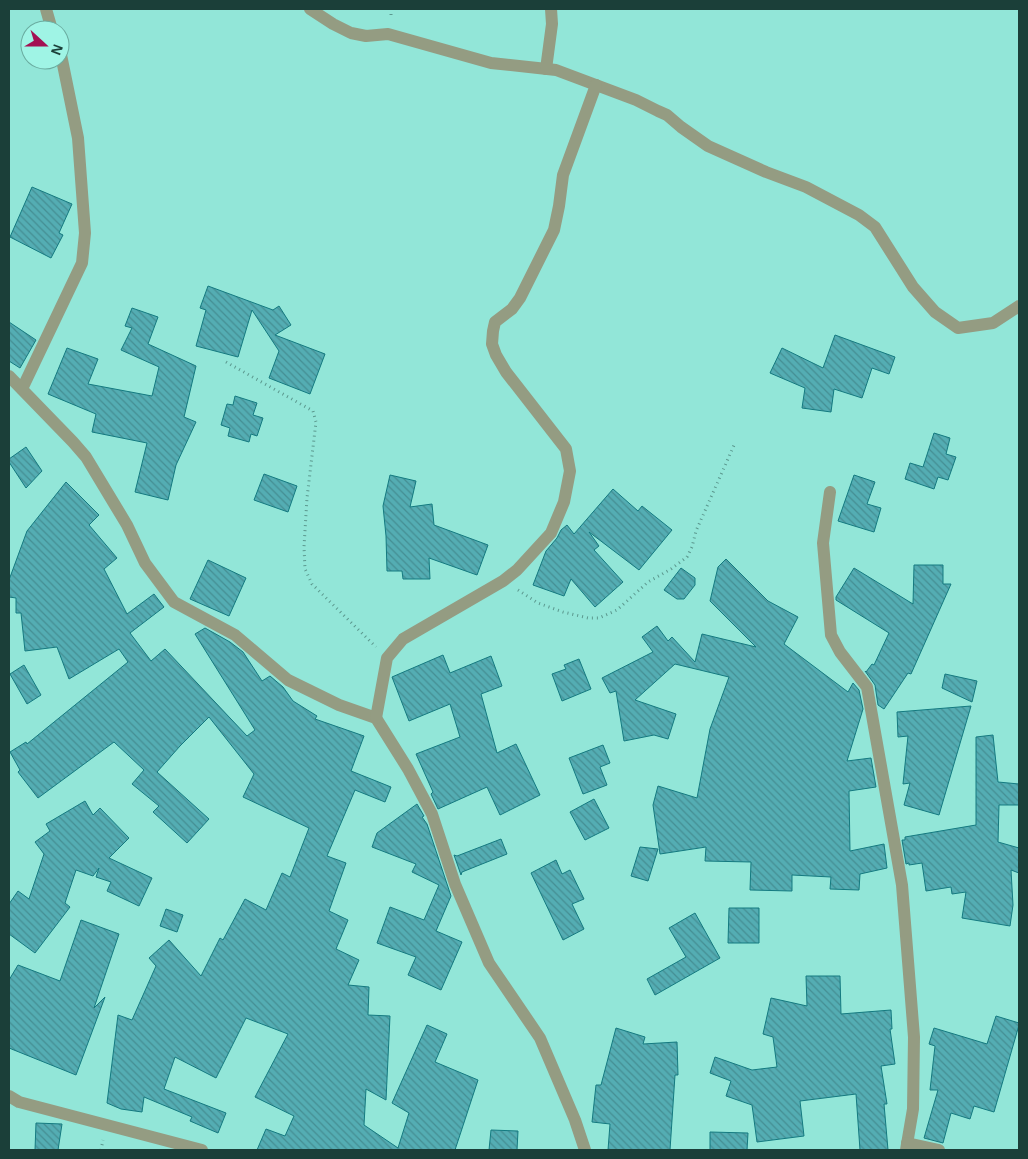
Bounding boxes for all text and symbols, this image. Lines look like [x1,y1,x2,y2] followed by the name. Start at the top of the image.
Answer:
[20,20,70,70] north arrow
[48,42,66,57] text: N

